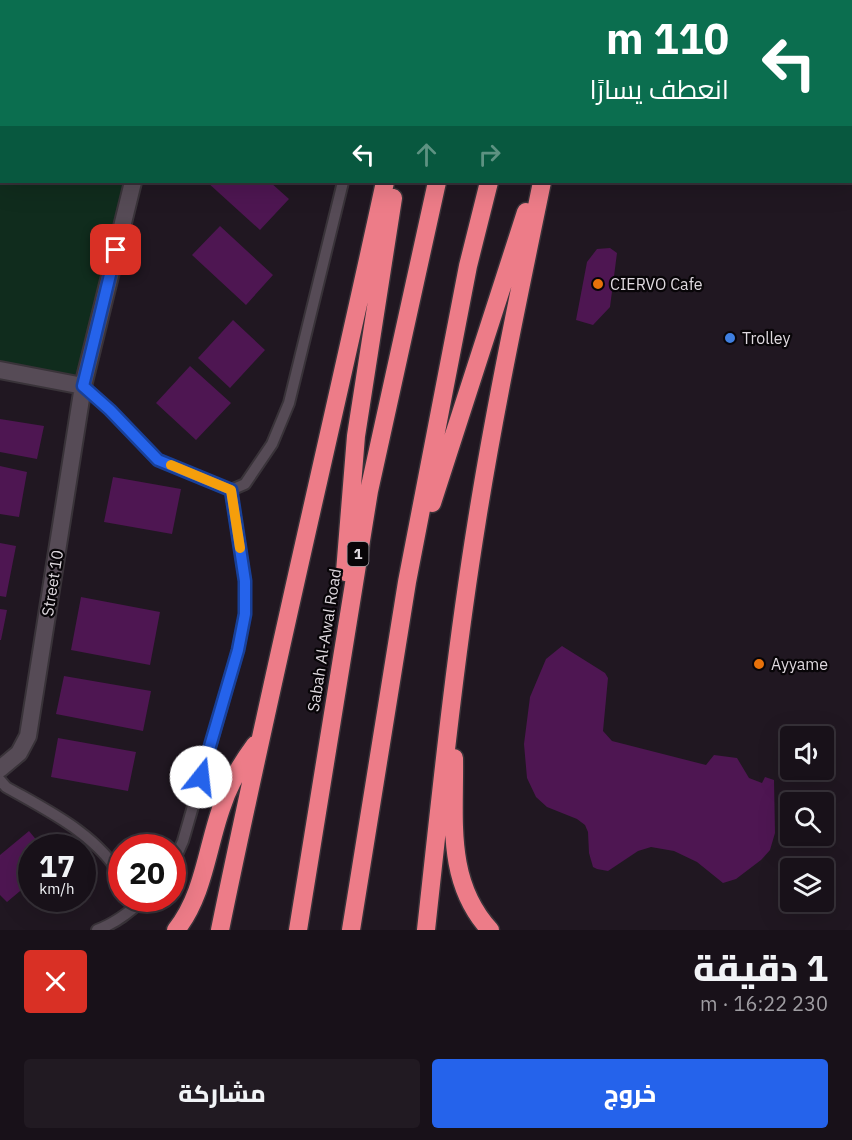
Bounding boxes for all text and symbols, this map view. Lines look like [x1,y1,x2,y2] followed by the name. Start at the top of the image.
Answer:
[606,11,729,66] text: 110 m
[750,24,828,102] icon: left
[590,71,729,106] text: انعطف يسارًا
[347,138,380,171] icon: left
[410,138,443,171] icon: ahead
[473,138,506,171] icon: right
[90,224,141,275] pin
[99,233,132,266] icon: arrive
[610,274,703,294] place label: CIERVO Cafe
[591,277,605,291] marker: CIERVO Cafe
[742,328,791,348] place label: Trolley
[723,331,737,345] marker: Trolley
[348,542,368,566] road number: 1
[37,548,67,618] street label: Street 10
[303,567,345,713] street label: Sabah Al-Awal Road
[771,654,828,674] place label: Ayyame
[752,657,766,671] marker: Ayyame
[780,726,834,912] map controls
[780,726,834,780] button: sound
[169,745,233,809] position arrow
[780,792,834,846] button: search
[108,834,186,912] speed limit sign: 20
[39,846,75,885] text: 17
[780,858,834,912] button: layers
[39,879,75,898] text: km/h
[693,944,828,991] text: 1 دقيقة
[24,950,87,1013] button: close
[700,990,828,1017] text: 230 m · 16:22
[24,1059,420,1128] button: مشاركة
[432,1059,828,1128] button: خروج

